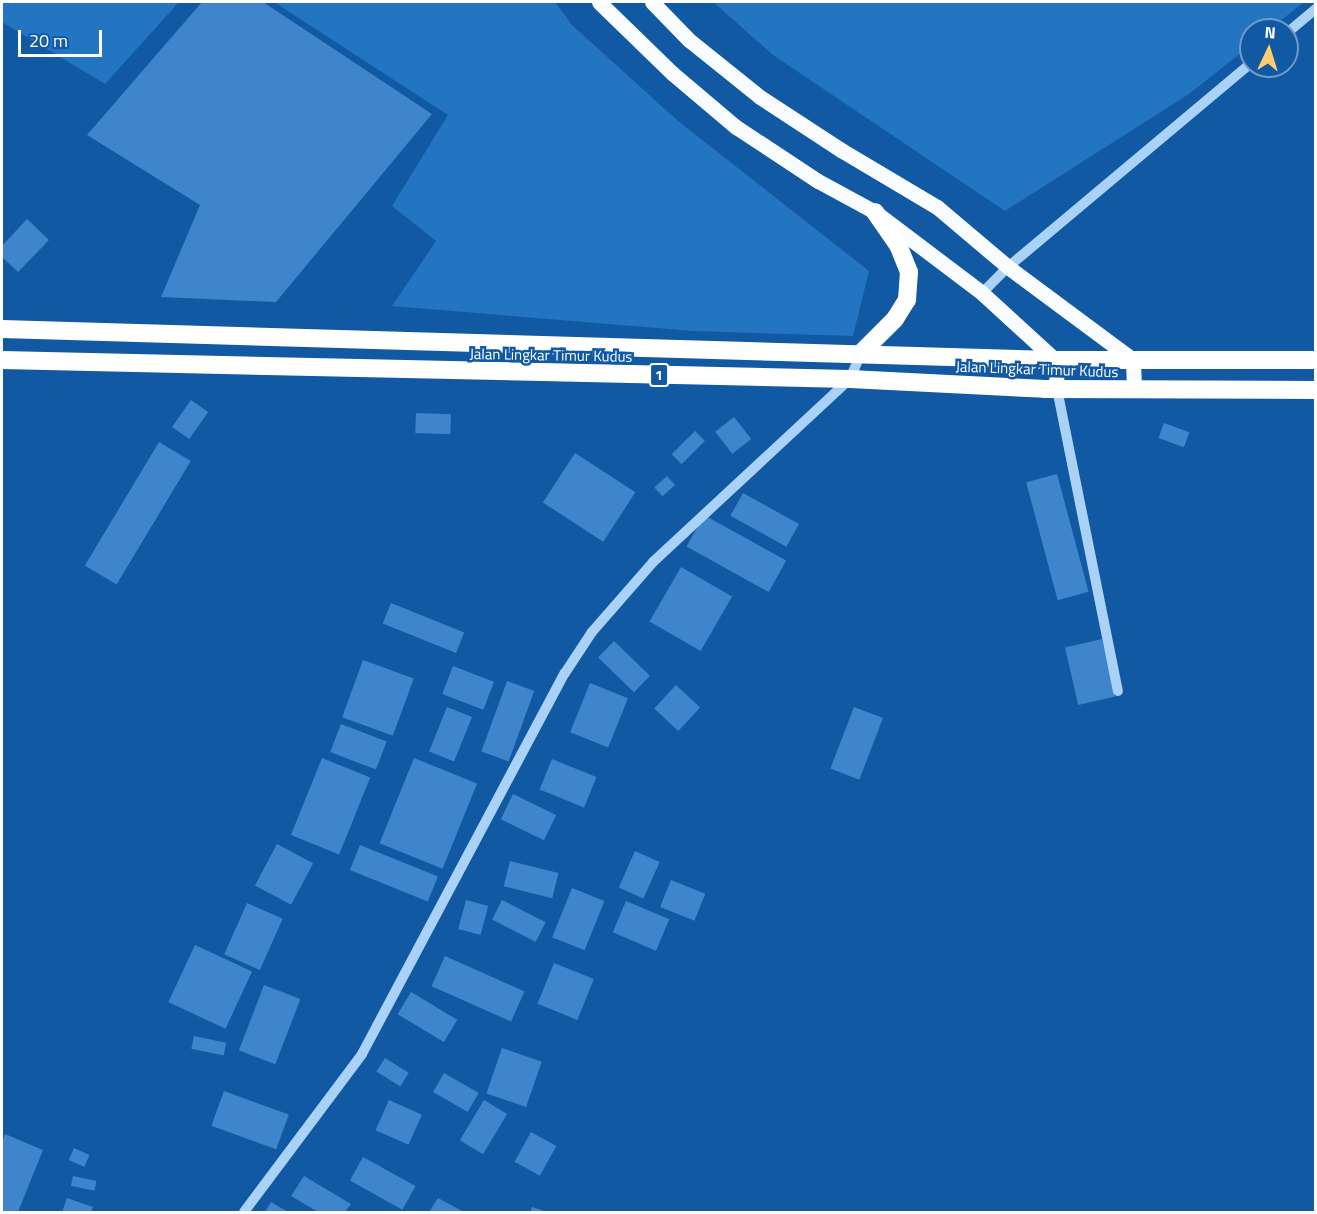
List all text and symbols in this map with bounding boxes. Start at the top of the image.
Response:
scale bar [21,18,105,56]
north arrow [1239,18,1299,78]
text: N [1264,20,1276,44]
text: 20 m [29,27,68,54]
street label: Jalan Lingkar Timur Kudus [469,345,633,365]
street label: Jalan Lingkar Timur Kudus [955,357,1119,381]
road number: 1 [648,364,670,386]

